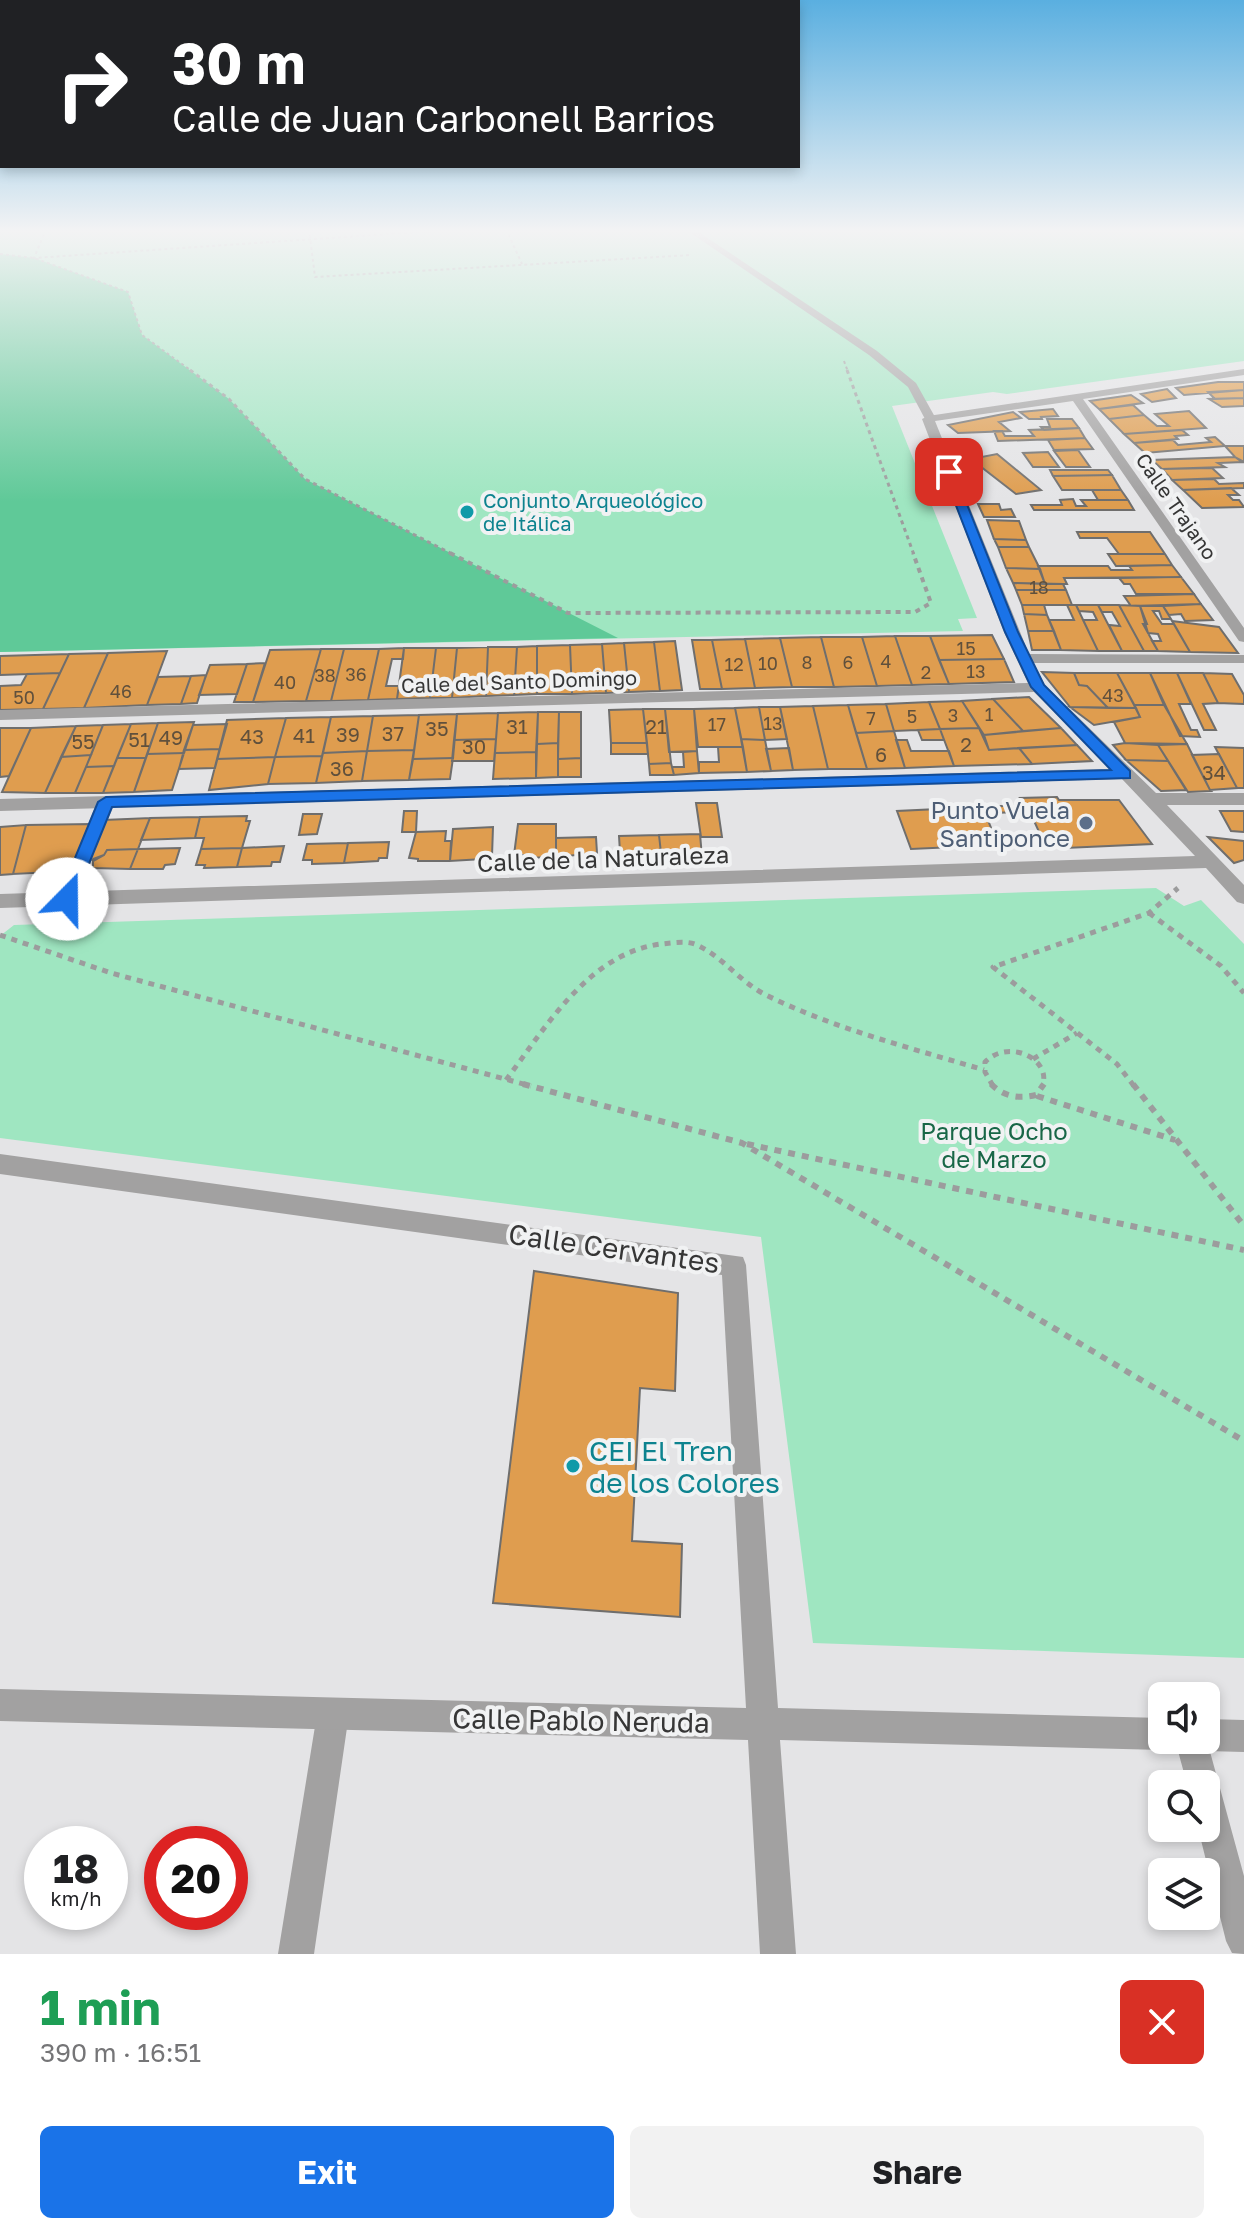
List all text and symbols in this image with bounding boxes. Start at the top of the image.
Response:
text: 30 m [172,29,306,96]
icon: right [40,32,144,136]
text: Calle de Juan Carbonell Barrios [172,97,715,140]
pin [915,438,983,506]
street label: Calle Trajano [1131,448,1223,564]
icon: arrive [927,450,971,494]
place label: Conjunto Arqueológico de Itálica [483,488,703,535]
marker: Conjunto Arqueológico de Itálica [458,503,476,521]
house number: 18 [1029,576,1049,598]
house number: 15 [956,637,976,659]
house number: 4 [881,650,892,672]
house number: 8 [802,651,812,673]
house number: 6 [843,651,853,673]
house number: 10 [758,652,778,674]
house number: 12 [724,653,744,675]
house number: 13 [966,660,986,682]
house number: 2 [921,661,931,683]
house number: 36 [345,663,367,685]
house number: 38 [314,664,336,686]
street label: Calle del Santo Domingo [401,665,637,697]
house number: 40 [274,671,296,693]
house number: 46 [110,680,132,702]
house number: 43 [1102,684,1124,706]
house number: 50 [13,686,35,708]
house number: 1 [985,703,994,725]
house number: 3 [948,704,958,726]
house number: 5 [907,705,917,727]
house number: 7 [866,707,876,729]
house number: 13 [763,712,783,734]
house number: 17 [708,713,726,735]
house number: 31 [506,714,528,738]
house number: 21 [645,714,667,738]
house number: 35 [425,716,449,740]
house number: 37 [382,721,404,745]
house number: 39 [336,722,360,746]
house number: 41 [293,723,315,747]
house number: 43 [240,724,264,748]
house number: 49 [159,725,183,749]
house number: 51 [128,727,150,751]
house number: 55 [71,729,95,753]
house number: 2 [960,732,972,756]
house number: 30 [462,734,486,758]
house number: 6 [875,742,887,766]
house number: 36 [330,756,354,780]
house number: 34 [1202,760,1226,784]
place label: Punto Vuela Santiponce [930,795,1070,852]
marker: Punto Vuela Santiponce [1077,814,1095,832]
street label: Calle de la Naturaleza [476,839,730,877]
position arrow [25,857,109,941]
park label: Parque Ocho de Marzo [920,1116,1068,1173]
street label: Calle Cervantes [506,1217,722,1279]
place label: CEI El Tren de los Colores [589,1434,780,1499]
marker: CEI El Tren de los Colores [564,1457,582,1475]
map controls [1148,1682,1220,1930]
button: sound [1148,1682,1220,1754]
street label: Calle Pablo Neruda [452,1701,710,1739]
button: search [1148,1770,1220,1842]
speed limit sign: 20 [144,1826,248,1930]
text: 18 [53,1844,99,1892]
button: layers [1148,1858,1220,1930]
text: km/h [51,1886,101,1910]
text: 1 min [40,1978,161,2036]
button: close [1120,1980,1204,2064]
text: 390 m · 16:51 [40,2037,201,2068]
button: Exit [40,2126,614,2218]
button: Share [630,2126,1204,2218]

